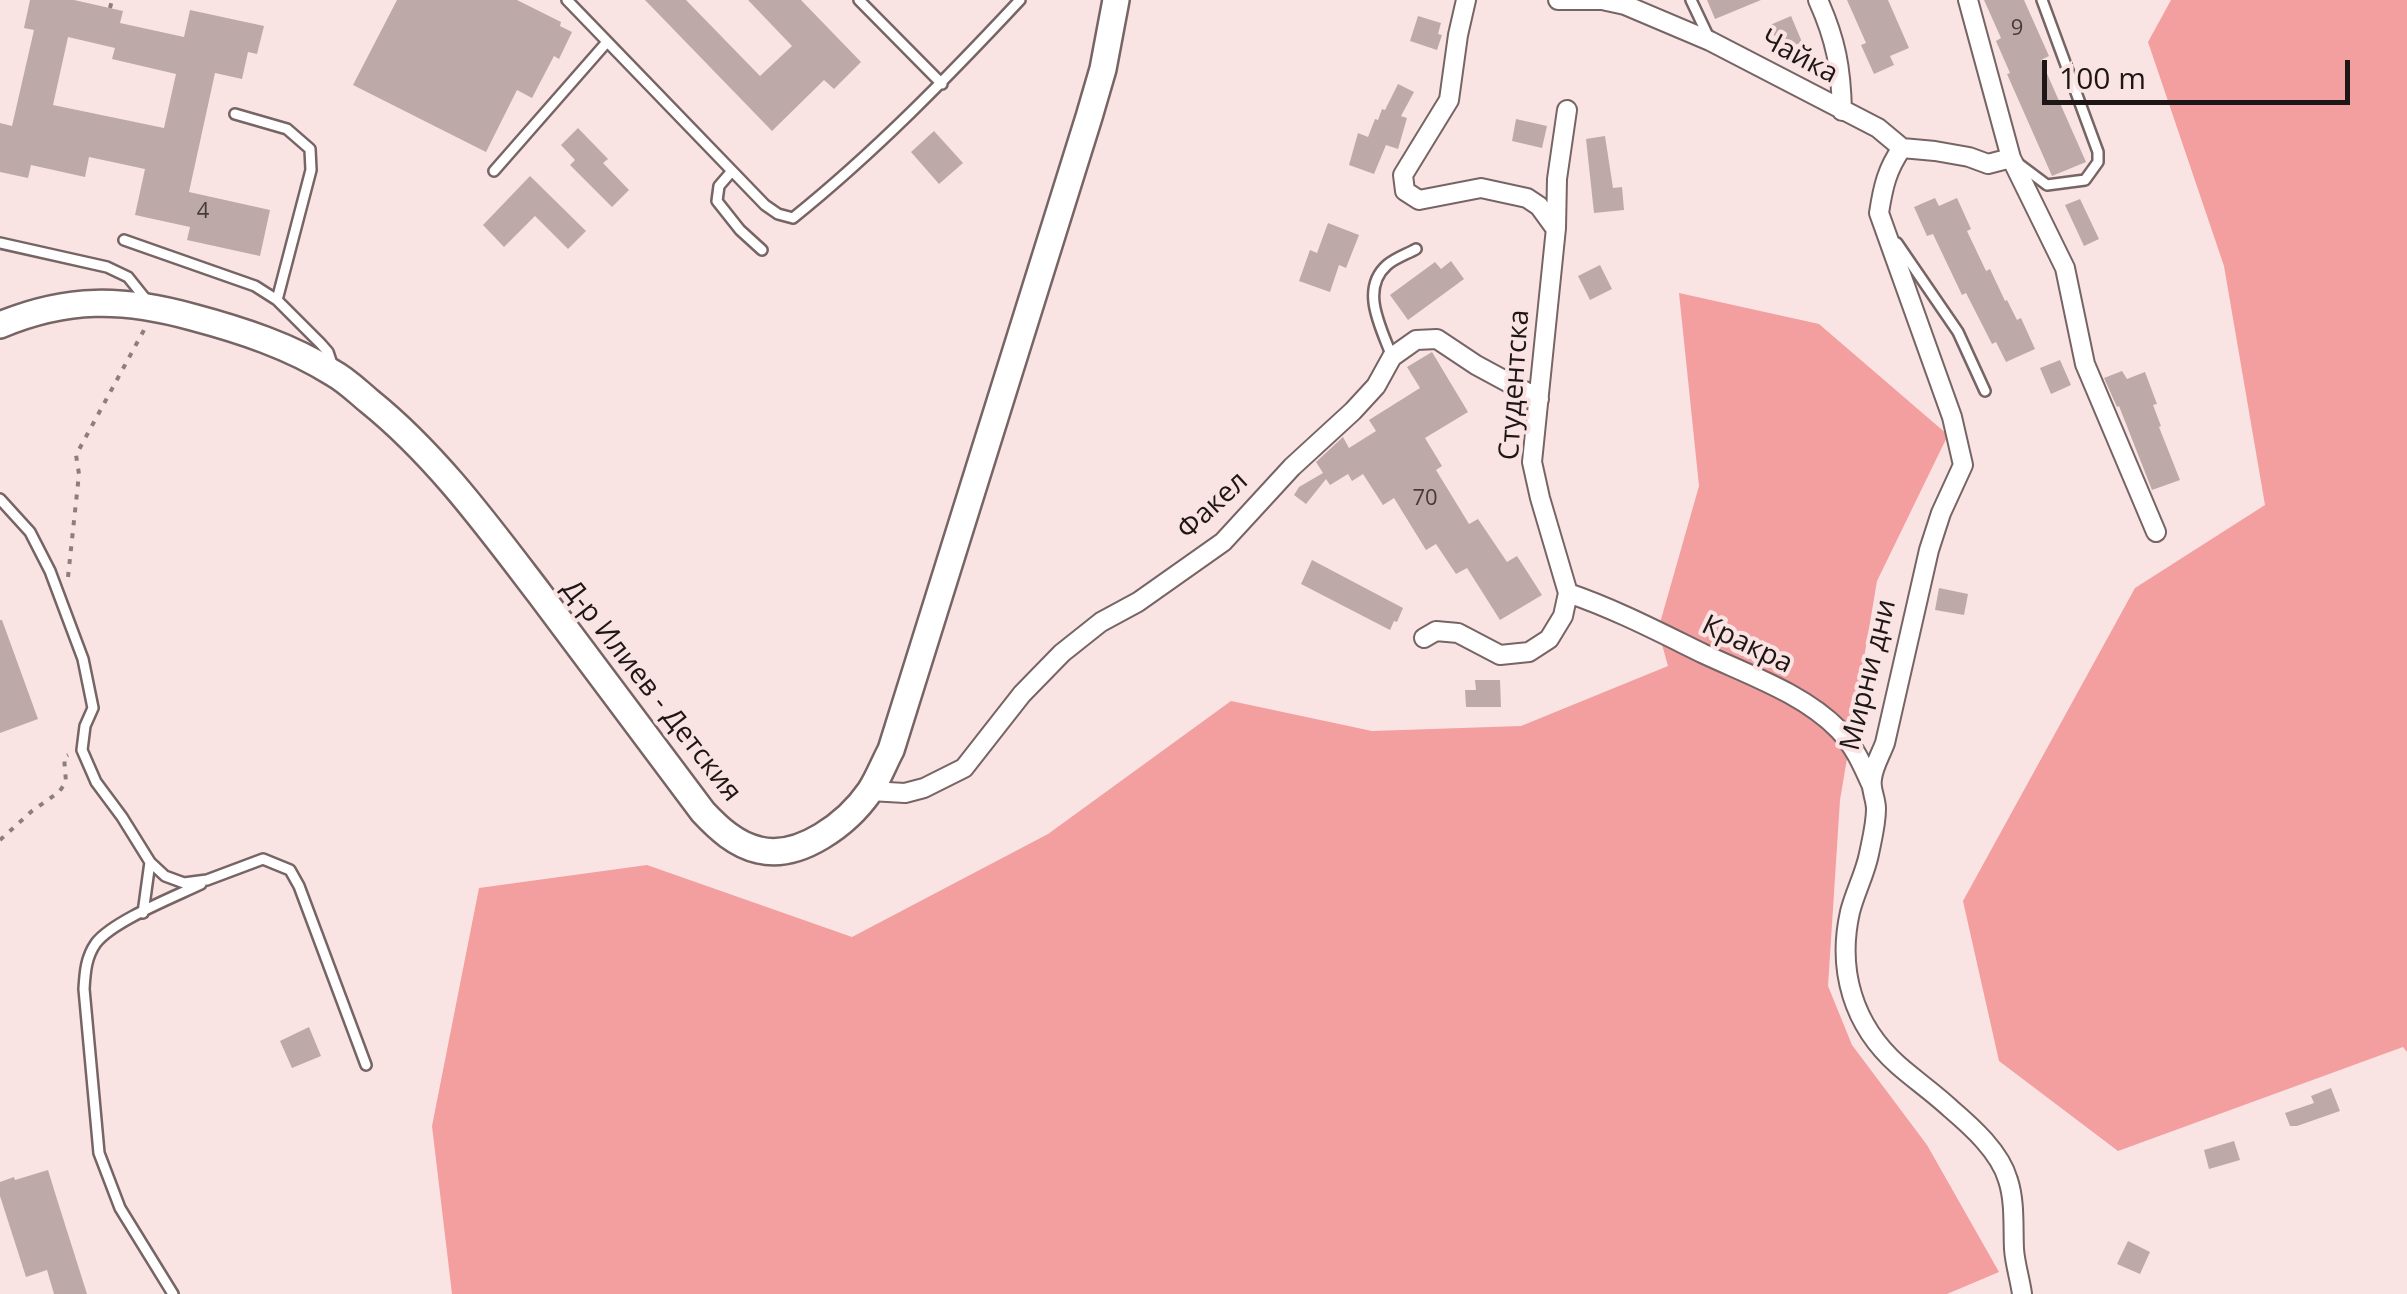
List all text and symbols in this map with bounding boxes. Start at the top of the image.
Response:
house number: 9 [2011,16,2023,42]
street label: Чайка [1755,23,1843,91]
scale bar [2047,40,2354,102]
text: 100 m [2059,57,2146,98]
house number: 4 [197,199,209,225]
street label: Студентска [1493,309,1537,461]
street label: Факел [1171,465,1255,547]
house number: 70 [1412,486,1438,512]
street label: Д-р Илиев - Детския [554,573,748,809]
street label: Мирни дни [1834,596,1904,754]
street label: Кракра [1696,609,1798,681]

